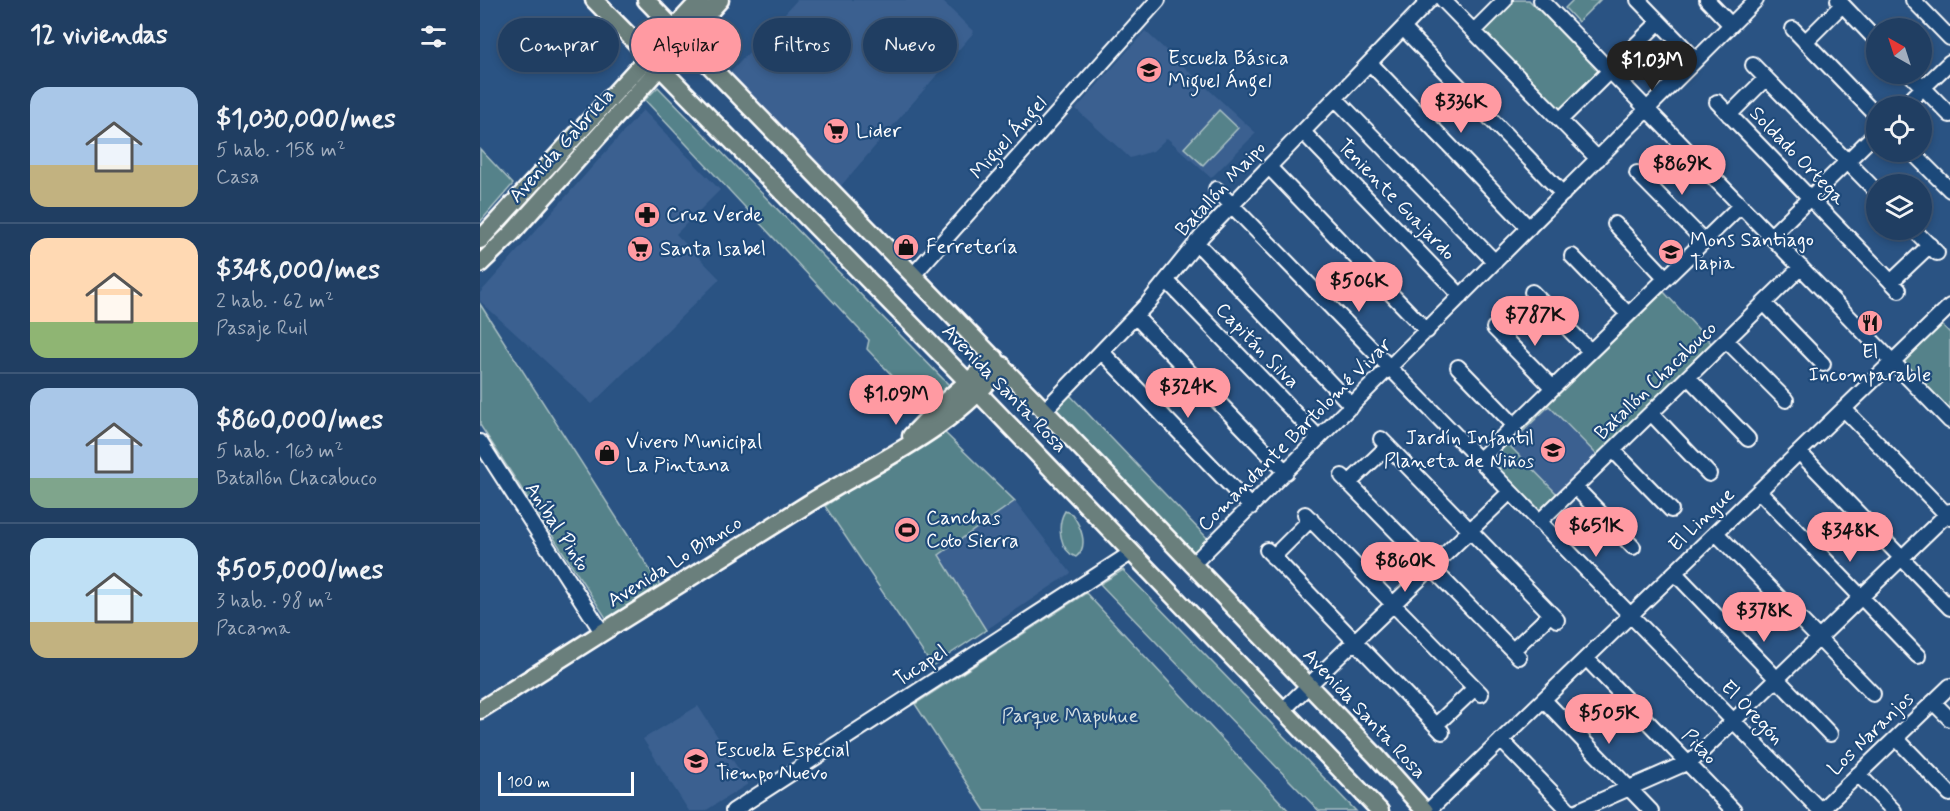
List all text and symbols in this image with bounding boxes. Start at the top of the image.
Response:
chip: Comprar [498,18,619,72]
chip: Alquilar [631,18,741,72]
chip: Filtros [753,18,851,72]
chip: Nuevo [863,18,957,72]
north arrow [1866,18,1932,84]
map controls [1866,18,1932,240]
text: 12 viviendas [30,19,168,53]
icon: filters [417,20,450,53]
pin: $1.03M [1603,41,1701,92]
place label: Escuela Básica Miguel Ángel [1168,45,1289,97]
text: $1.03M [1621,47,1683,74]
school or university icon: Escuela Básica Miguel Ángel [1134,55,1164,85]
street label: Avenida Gabriela [503,83,621,209]
pin: $336K [1419,83,1503,134]
text: $336K [1435,89,1487,116]
street label: Miguel Ángel [964,90,1055,187]
button: locate [1866,96,1932,162]
street label: Soldado Ortega [1742,101,1852,213]
text: $1,030,000/mes [216,103,396,137]
icon: home [78,111,150,183]
supermarket icon: Lider [821,116,851,146]
place label: Lider [856,118,902,145]
street label: Teniente Guajardo [1331,133,1461,267]
street label: Batallón Maipo [1170,135,1272,243]
text: 5 hab. · 158 m² [216,137,346,164]
pin: $869K [1640,145,1724,196]
text: $869K [1653,151,1711,178]
text: Casa [216,164,259,191]
button: layers [1866,174,1932,240]
pharmacy icon: Cruz Verde [632,200,662,230]
place label: Cruz Verde [666,202,763,229]
place label: Mons Santiago Tapia [1690,227,1814,277]
shop icon: Ferretería [891,232,921,262]
supermarket icon: Santa Isabel [625,234,655,264]
place label: Ferretería [926,234,1018,261]
place label: Santa Isabel [660,236,766,263]
school or university icon: Mons Santiago Tapia [1656,237,1686,267]
text: $348,000/mes [216,254,380,288]
icon: home [78,262,150,334]
pin: $506K [1317,262,1401,313]
text: $506K [1330,268,1388,295]
text: 2 hab. · 62 m² [216,288,334,315]
pin: $787K [1493,296,1577,347]
street label: Capitán Silva [1209,297,1305,395]
text: $787K [1505,302,1565,329]
restaurant icon: El Incomparable [1855,308,1885,338]
text: Pasaje Ruil [216,315,308,342]
street label: Batallón Chacabuco [1589,315,1723,447]
street label: Avenida Santa Rosa [935,319,1073,459]
street label: Comandante Bartolomé Vivar [1192,332,1398,538]
place label: El Incomparable [1809,339,1931,389]
pin: $324K [1146,368,1230,419]
text: $324K [1159,374,1217,401]
pin: $1.09M [847,375,945,426]
text: $1.09M [863,381,929,408]
text: $860,000/mes [216,404,383,438]
icon: home [78,412,150,484]
place label: Jardín Infantil Planeta de Niños [1384,425,1534,475]
place label: Vivero Municipal La Pintana [626,429,762,479]
school or university icon: Jardín Infantil Planeta de Niños [1538,435,1568,465]
text: 5 hab. · 163 m² [216,438,343,465]
shop icon: Vivero Municipal La Pintana [592,438,622,468]
text: Batallón Chacabuco [216,465,377,492]
street label: Aníbal Pinto [518,477,596,577]
street label: El Lingue [1663,482,1741,558]
place label: Canchas Coto Sierra [926,505,1019,555]
pin: $651K [1554,507,1638,558]
street label: Avenida Lo Blanco [602,510,748,614]
pin: $348K [1808,512,1892,563]
text: $651K [1569,513,1623,540]
sports icon: Canchas Coto Sierra [892,515,922,545]
text: $348K [1821,518,1879,545]
pin: $860K [1363,542,1447,593]
text: $860K [1375,548,1435,575]
text: $505,000/mes [216,554,383,588]
icon: home [78,562,150,634]
text: 3 hab. · 98 m² [216,588,333,615]
pin: $378K [1722,592,1806,643]
text: $378K [1736,598,1792,625]
text: Pacama [216,615,290,642]
street label: Tucapel [889,639,953,693]
street label: Avenida Santa Rosa [1296,643,1432,785]
street label: El Oregón [1714,675,1790,752]
street label: Los Naranjos [1822,686,1920,782]
pin: $505K [1567,694,1651,745]
text: $505K [1579,700,1639,727]
park label: Parque Mapuhue [1002,703,1139,730]
street label: Pitao [1675,723,1723,771]
place label: Escuela Especial Tiempo Nuevo [716,737,850,787]
school or university icon: Escuela Especial Tiempo Nuevo [681,746,711,776]
scale bar [498,769,634,796]
text: 100 m [507,772,550,793]

